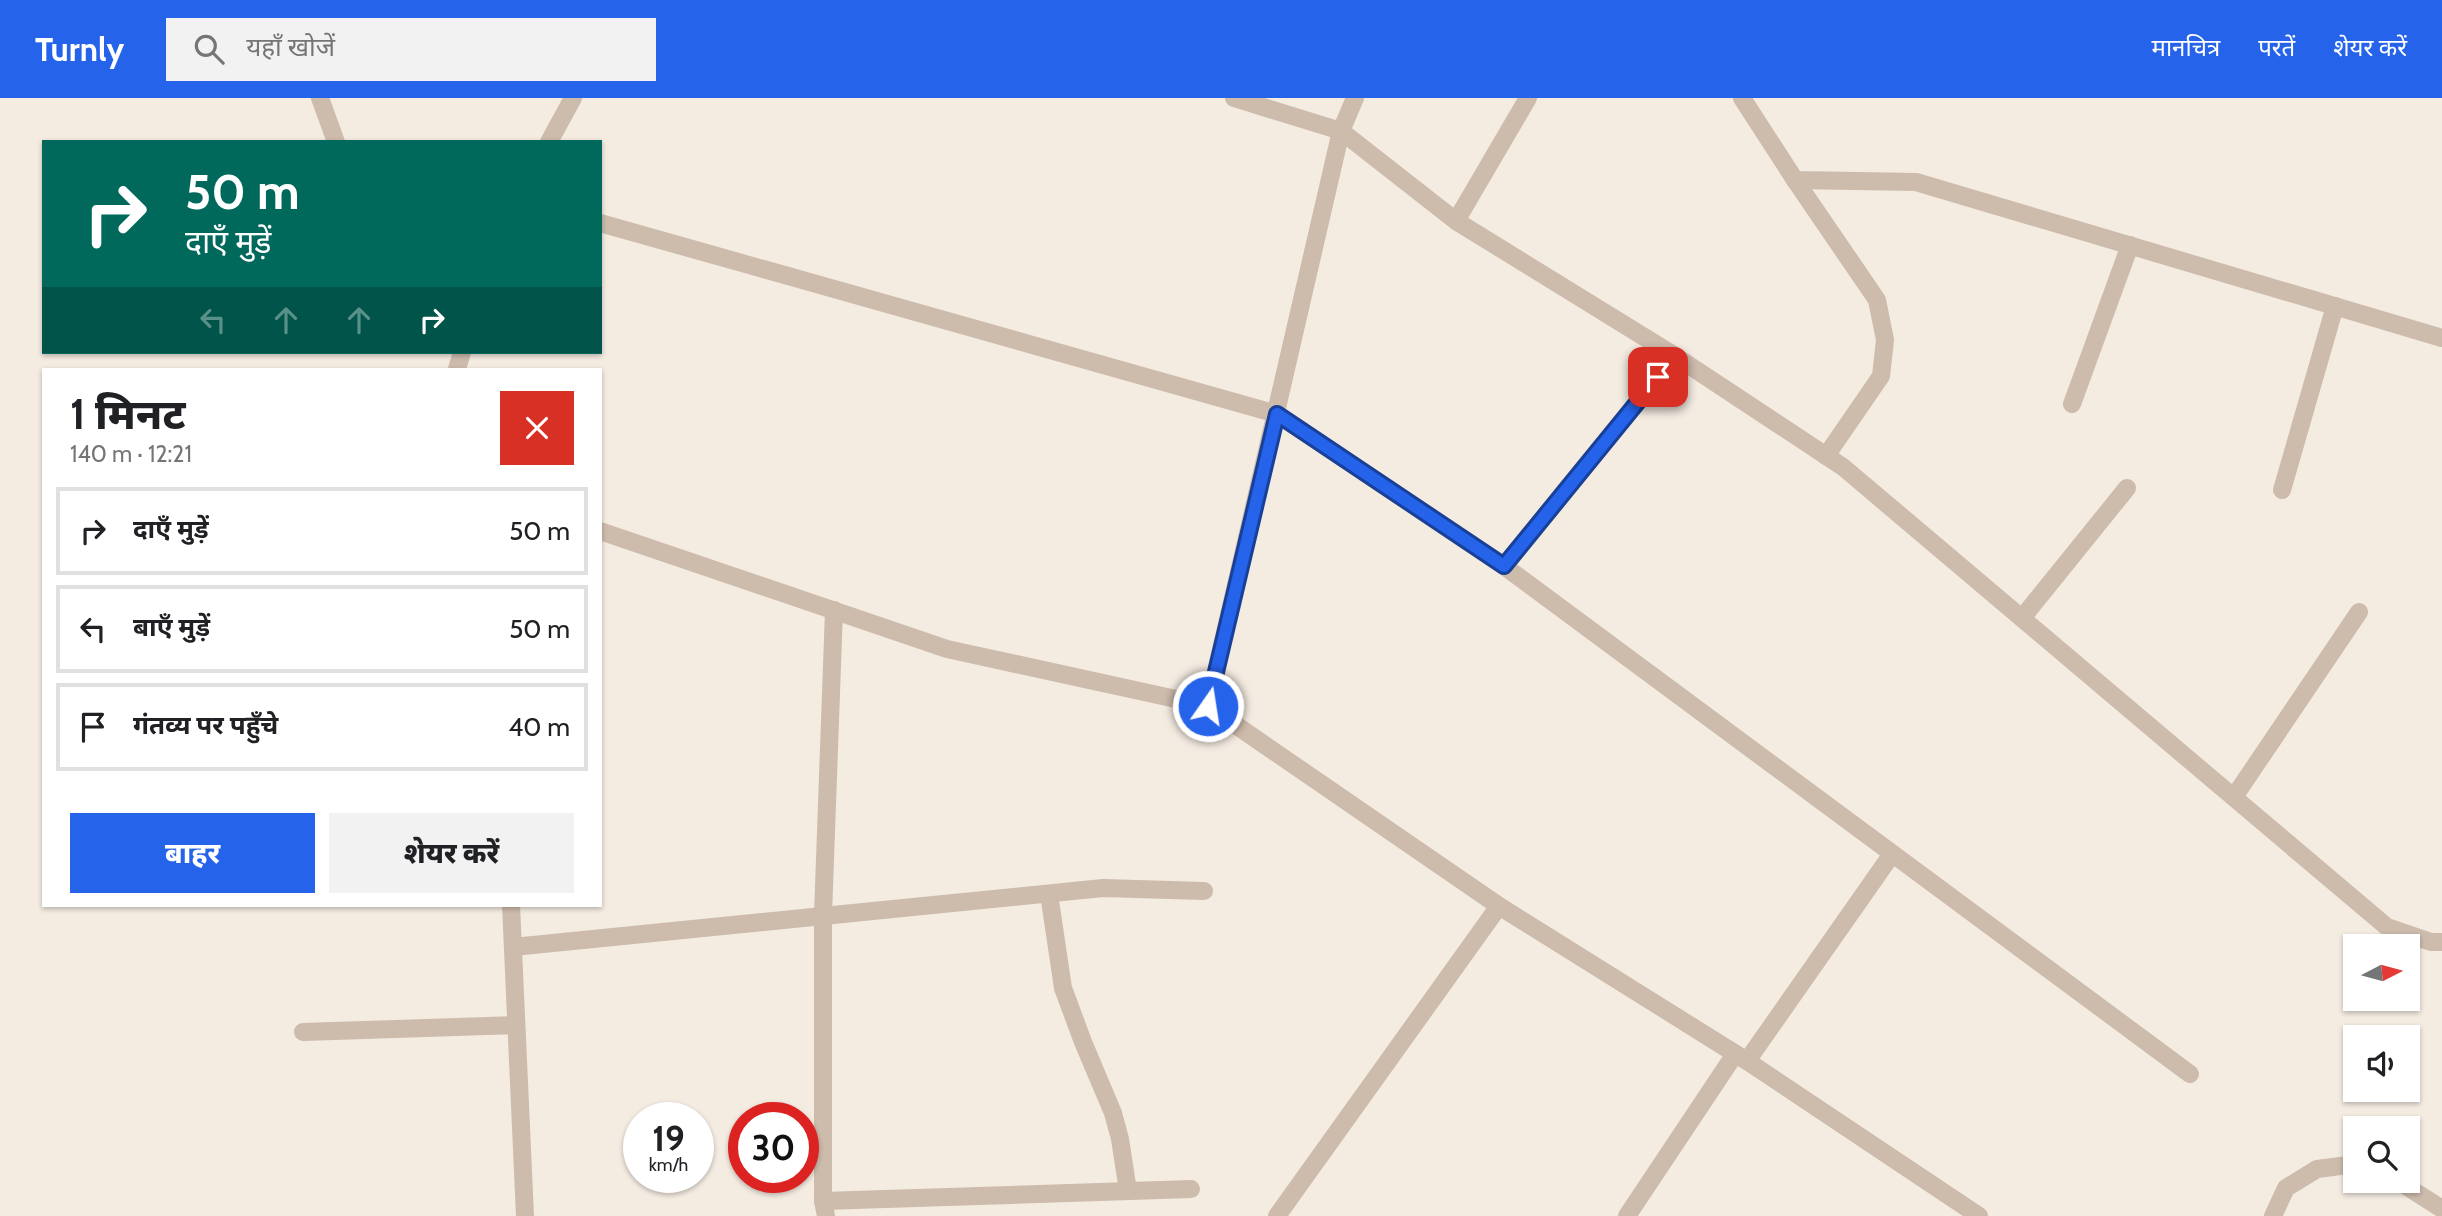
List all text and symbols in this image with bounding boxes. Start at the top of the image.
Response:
search box [166,18,656,81]
text: Turnly [35,29,124,69]
icon: search [190,30,228,68]
text: यहाँ खोजें [246,31,335,63]
text: मानचित्र [2152,33,2220,62]
text: परतें [2258,33,2295,62]
text: शेयर करें [2333,33,2407,62]
text: 50 m [185,162,300,221]
icon: right [70,168,161,259]
text: दाएँ मुड़ें [185,222,271,261]
icon: left [194,301,232,339]
icon: ahead [267,301,305,339]
icon: ahead [340,301,378,339]
icon: right [413,301,451,339]
pin [1628,347,1688,407]
icon: arrive [1639,358,1677,396]
text: 1 मिनट [70,388,185,440]
button: close [500,391,574,465]
text: 140 m · 12:21 [70,440,192,468]
icon: right [74,512,112,550]
text: दाएँ मुड़ें [133,513,209,545]
text: 50 m [509,515,570,547]
icon: left [74,610,112,648]
text: बाएँ मुड़ें [133,611,210,643]
text: 50 m [509,613,570,645]
position arrow [1171,669,1245,743]
icon: arrive [74,708,112,746]
text: गंतव्य पर पहुँचे [133,709,278,741]
text: 40 m [508,711,570,743]
button: बाहर [70,813,315,893]
button: शेयर करें [329,813,574,893]
north arrow [2343,934,2420,1012]
map controls [2343,934,2420,1193]
button: sound [2343,1025,2420,1102]
speed limit sign: 30 [728,1102,819,1193]
button: search [2343,1116,2420,1193]
text: 19 [652,1117,685,1160]
text: km/h [649,1154,688,1176]

